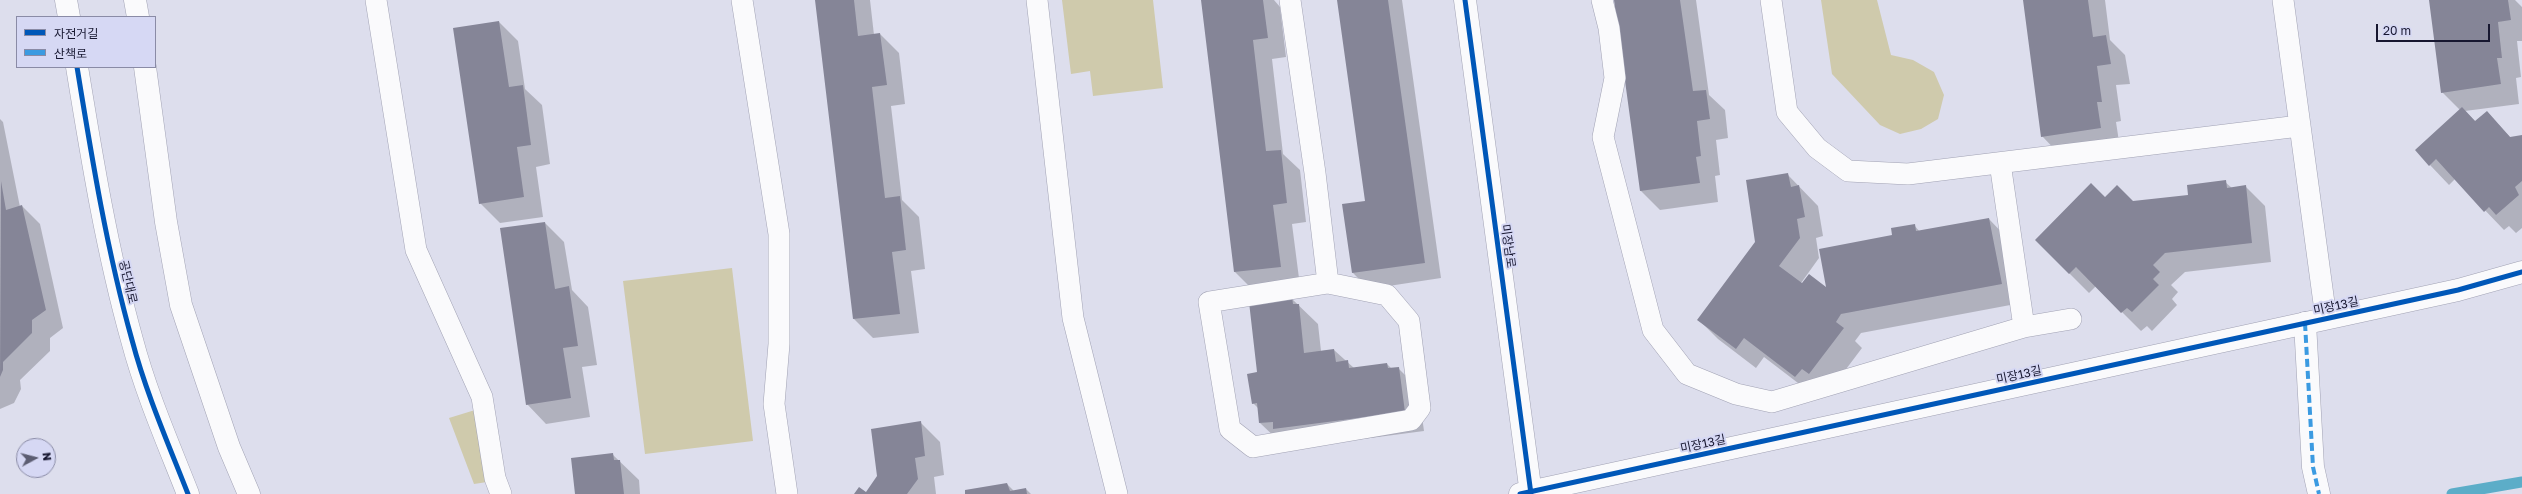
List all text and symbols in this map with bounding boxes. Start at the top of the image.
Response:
legend [16,16,156,68]
scale bar [2378,16,2492,42]
text: 20 m [2383,23,2411,38]
text: 자전거길 [54,26,98,41]
text: 산책로 [54,46,87,61]
street label: 미장남로 [1498,223,1518,269]
street label: 공단대로 [116,259,140,305]
street label: 미장13길 [2312,294,2360,318]
street label: 미장13길 [1995,363,2043,387]
street label: 미장13길 [1679,432,1727,456]
north arrow [16,438,56,478]
text: N [40,452,54,462]

